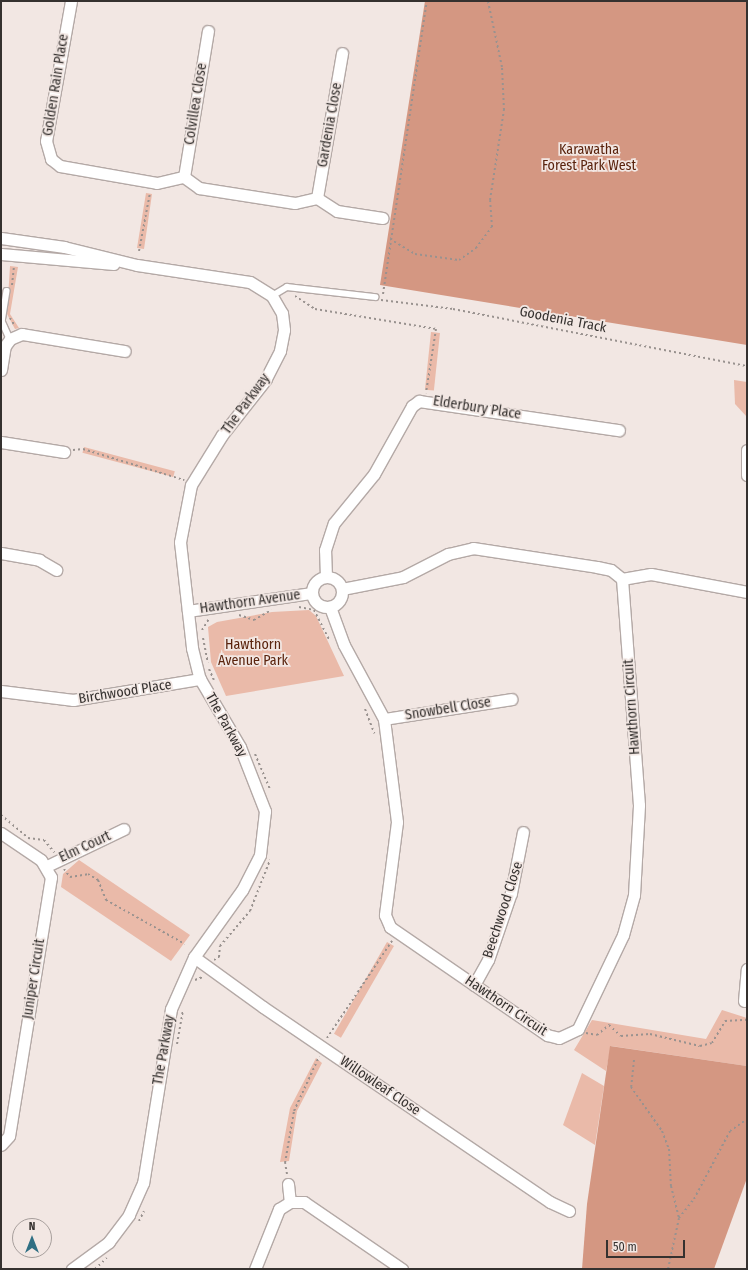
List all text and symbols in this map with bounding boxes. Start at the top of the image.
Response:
street label: Golden Rain Place [40,33,72,137]
street label: Colvillea Close [181,62,211,146]
street label: Gardenia Close [314,81,346,169]
park label: Karawatha Forest Park West [542,142,636,174]
street label: Goodenia Track [518,303,608,337]
street label: The Parkway [218,370,274,438]
street label: Elderbury Place [432,393,522,423]
street label: Hawthorn Avenue [199,587,301,617]
park label: Hawthorn Avenue Park [218,637,288,670]
street label: Hawthorn Circuit [620,659,644,755]
street label: Birchwood Place [77,676,173,708]
street label: The Parkway [201,690,251,760]
street label: Snowbell Close [404,694,492,724]
street label: Elm Court [56,828,114,866]
street label: Beechwood Close [479,860,527,960]
street label: Juniper Circuit [19,938,49,1020]
street label: Hawthorn Circuit [462,972,550,1040]
street label: The Parkway [150,1014,178,1086]
street label: Willowleaf Close [337,1053,423,1119]
north arrow [12,1218,52,1258]
text: N [29,1220,35,1233]
scale bar [608,1232,687,1258]
text: 50 m [613,1240,637,1254]

